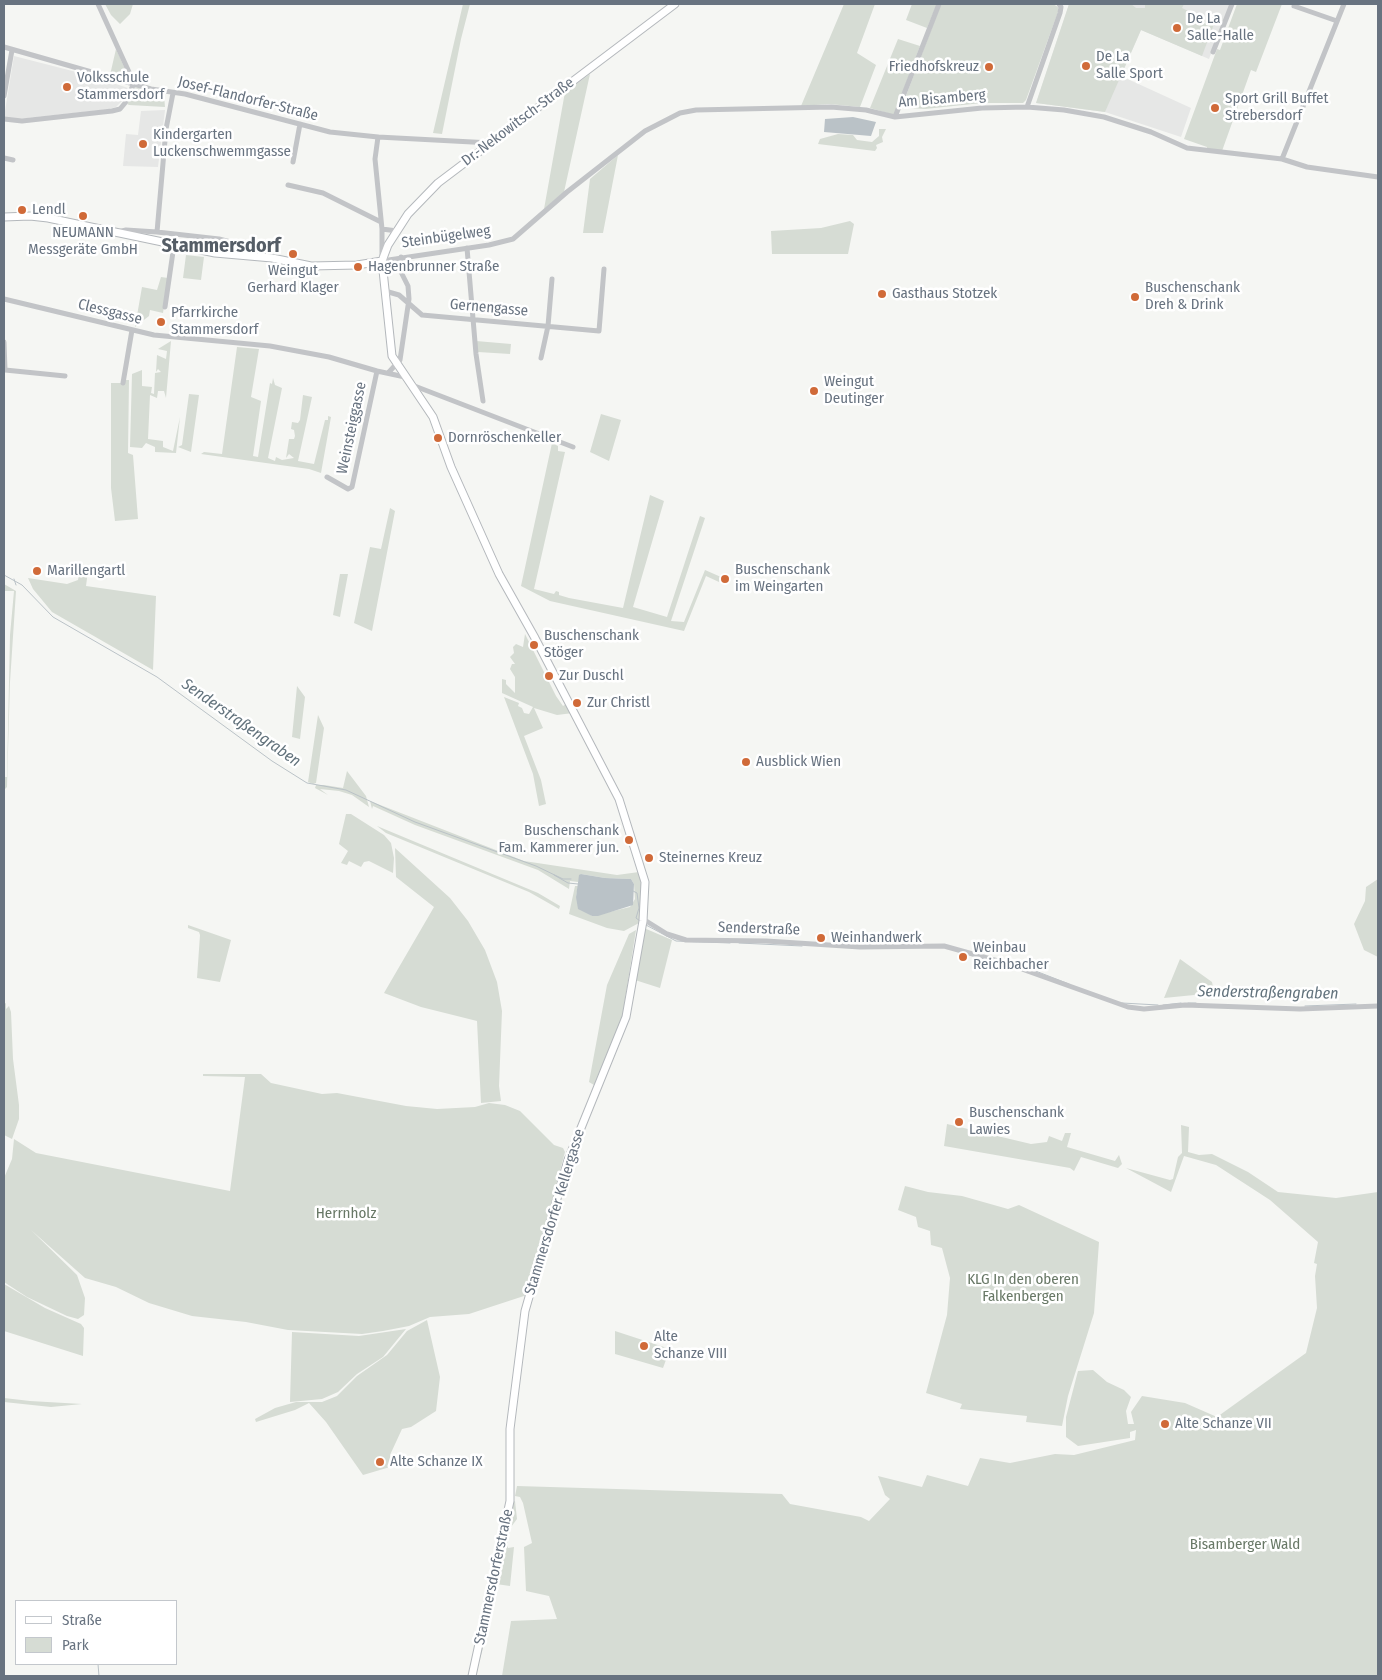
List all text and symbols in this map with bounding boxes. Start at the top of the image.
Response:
place label: De La Salle-Halle [1187,10,1254,45]
marker: De La Salle-Halle [1171,22,1183,34]
place label: De La Salle Sport [1096,48,1163,83]
place label: Friedhofskreuz [889,58,979,76]
marker: De La Salle Sport [1080,60,1092,72]
marker: Friedhofskreuz [983,61,995,73]
place label: Volksschule Stammersdorf [77,69,164,104]
street label: Josef-Flandorfer-Straße [176,73,320,125]
street label: Dr.-Nekowitsch-Straße [458,74,578,170]
marker: Volksschule Stammersdorf [61,81,73,93]
street label: Am Bisamberg [898,86,986,112]
place label: Sport Grill Buffet Strebersdorf [1225,90,1328,125]
marker: Sport Grill Buffet Strebersdorf [1209,102,1221,114]
place label: Kindergarten Luckenschwemmgasse [153,126,291,161]
marker: Kindergarten Luckenschwemmgasse [137,138,149,150]
place label: Lendl [32,201,66,219]
marker: Lendl [16,204,28,216]
marker: NEUMANN Messgeräte GmbH [77,210,89,222]
street label: Steinbügelweg [400,222,492,252]
place label: NEUMANN Messgeräte GmbH [28,224,138,259]
district label: Stammersdorf [161,234,281,258]
marker: Weingut Gerhard Klager [287,248,299,260]
place label: Hagenbrunner Straße [368,258,499,276]
marker: Hagenbrunner Straße [352,261,364,273]
place label: Weingut Gerhard Klager [247,262,339,297]
place label: Buschenschank Dreh & Drink [1145,279,1240,314]
place label: Gasthaus Stotzek [892,285,997,303]
marker: Gasthaus Stotzek [876,288,888,300]
marker: Buschenschank Dreh & Drink [1129,291,1141,303]
street label: Clessgasse [76,295,144,329]
street label: Gernengasse [449,296,529,320]
place label: Pfarrkirche Stammersdorf [171,304,258,339]
marker: Pfarrkirche Stammersdorf [155,316,167,328]
place label: Weingut Deutinger [824,373,884,408]
street label: Weinsteiggasse [333,380,371,476]
marker: Weingut Deutinger [808,385,820,397]
place label: Dornröschenkeller [448,429,561,447]
marker: Dornröschenkeller [432,432,444,444]
place label: Buschenschank im Weingarten [735,561,830,596]
place label: Marillengartl [47,562,125,580]
marker: Marillengartl [31,565,43,577]
marker: Buschenschank im Weingarten [719,573,731,585]
place label: Buschenschank Stöger [544,627,639,662]
marker: Buschenschank Stöger [528,639,540,651]
place label: Zur Duschl [559,667,624,685]
marker: Zur Duschl [543,670,555,682]
water label: Senderstraßengraben [178,675,304,771]
place label: Zur Christl [587,694,650,712]
marker: Zur Christl [571,697,583,709]
place label: Ausblick Wien [756,753,841,771]
marker: Ausblick Wien [740,756,752,768]
place label: Buschenschank Fam. Kammerer jun. [498,822,619,857]
marker: Buschenschank Fam. Kammerer jun. [623,834,635,846]
place label: Steinernes Kreuz [659,849,762,867]
marker: Steinernes Kreuz [643,852,655,864]
street label: Senderstraße [718,919,800,939]
place label: Weinhandwerk [831,929,922,947]
marker: Weinhandwerk [815,932,827,944]
place label: Weinbau Reichbacher [973,939,1049,974]
marker: Weinbau Reichbacher [957,951,969,963]
water label: Senderstraßengraben [1197,982,1339,1004]
place label: Buschenschank Lawies [969,1104,1064,1139]
marker: Buschenschank Lawies [953,1116,965,1128]
street label: Stammersdorfer Kellergasse [521,1127,589,1297]
park label: Herrnholz [316,1205,376,1223]
park label: KLG In den oberen Falkenbergen [967,1271,1079,1306]
place label: Alte Schanze VIII [654,1328,727,1363]
marker: Alte Schanze VIII [638,1340,650,1352]
place label: Alte Schanze VII [1175,1415,1272,1433]
marker: Alte Schanze VII [1159,1418,1171,1430]
place label: Alte Schanze IX [390,1453,482,1471]
marker: Alte Schanze IX [374,1456,386,1468]
street label: Stammersdorferstraße [471,1507,517,1647]
park label: Bisamberger Wald [1190,1536,1300,1554]
legend [15,1600,178,1665]
text: Straße [62,1611,102,1629]
text: Park [62,1636,89,1654]

